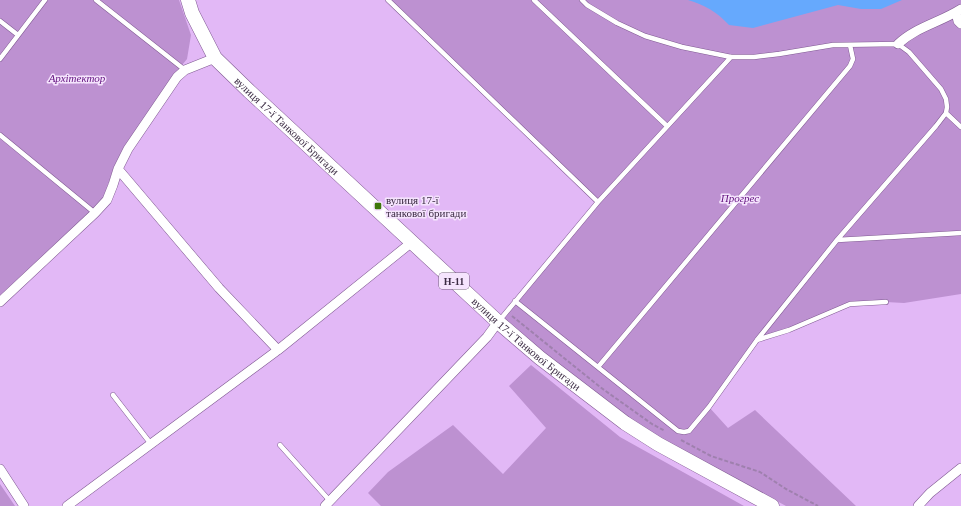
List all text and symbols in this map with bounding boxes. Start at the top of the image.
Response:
park label: Архітектор [48,72,106,84]
street label: вулиця 17-ї Танкової Бригади [232,74,341,177]
park label: Прогрес [720,192,759,204]
place label: вулиця 17-ї танкової бригади [386,194,466,219]
marker: вулиця 17-ї танкової бригади [373,201,383,211]
road number: Н-11 [439,273,469,289]
street label: вулиця 17-ї Танкової Бригади [470,295,583,393]

